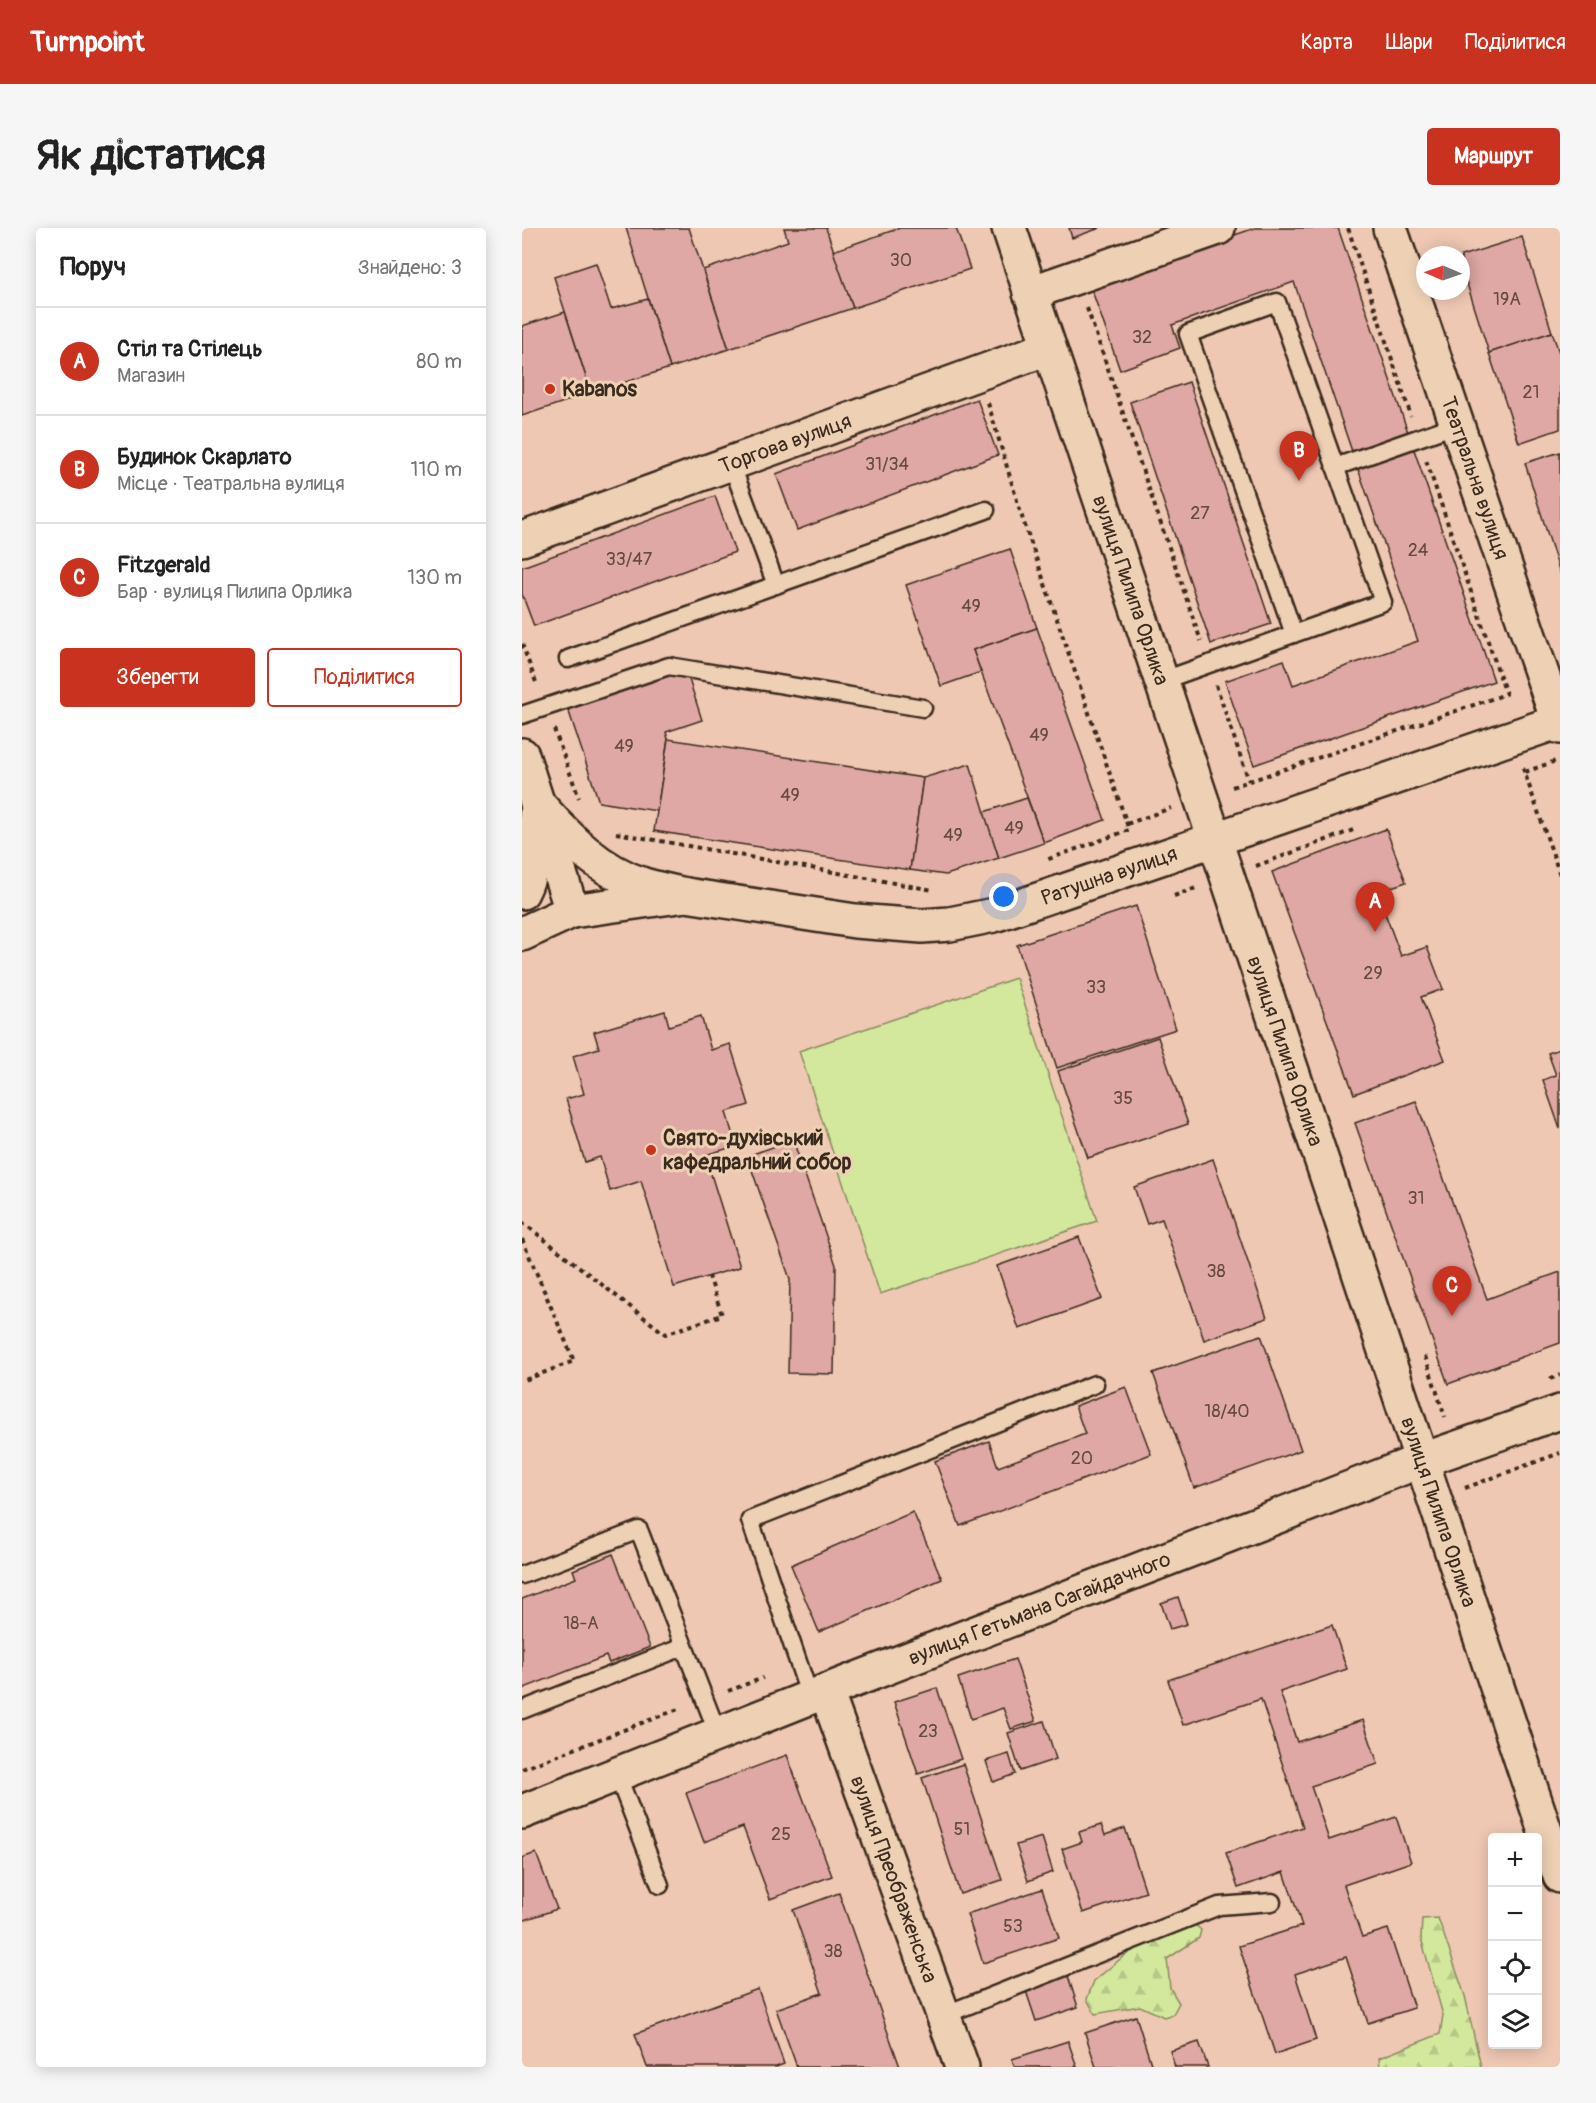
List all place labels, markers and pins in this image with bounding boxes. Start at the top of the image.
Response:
place label: Kabanos [562,376,637,403]
marker: Kabanos [543,382,557,396]
pin: B [1280,432,1318,481]
pin: A [1356,882,1394,932]
place label: Свято-духівський кафедральний собор [663,1125,851,1176]
marker: Свято-духівський кафедральний собор [644,1143,658,1157]
pin: C [1432,1266,1472,1316]

